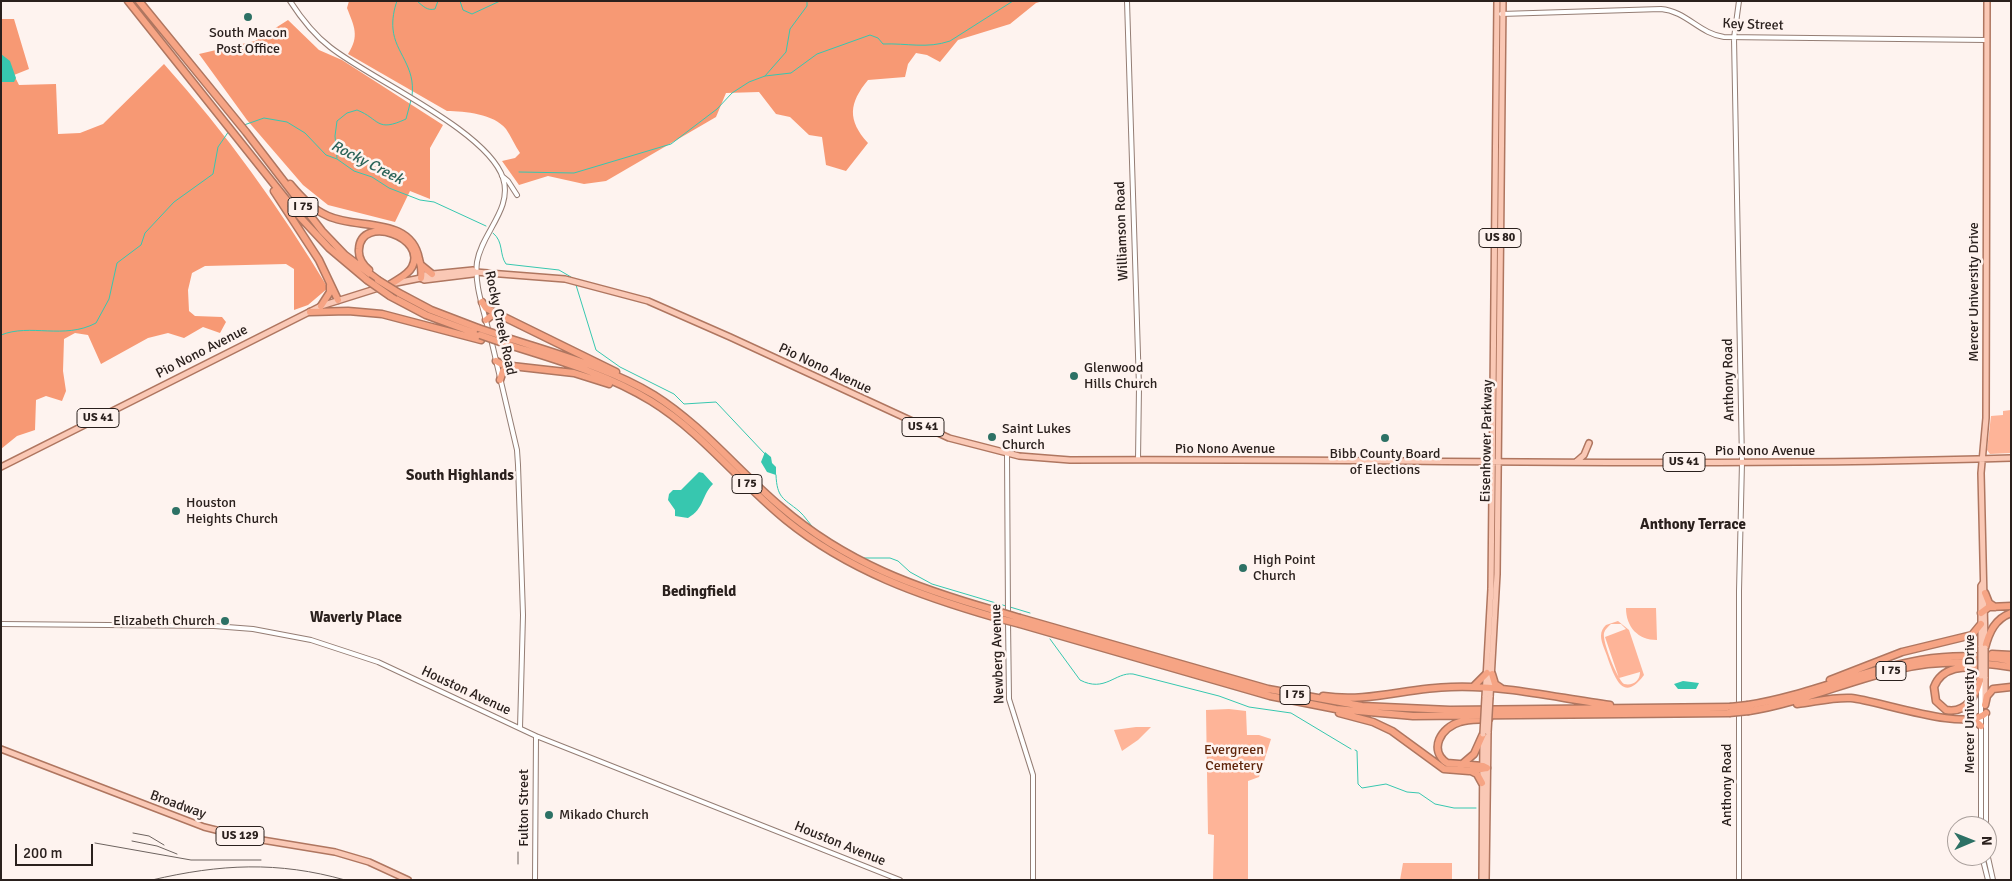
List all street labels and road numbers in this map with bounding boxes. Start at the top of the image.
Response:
street label: Key Street [1722,16,1784,34]
street label: Williamson Road [1112,181,1132,281]
road number: I 75 [288,198,318,216]
street label: Mercer University Drive [1966,222,1982,362]
road number: US 80 [1479,228,1521,248]
street label: Rocky Creek Road [481,269,519,377]
street label: Pio Nono Avenue [153,322,251,382]
street label: Anthony Road [1720,338,1738,422]
street label: Pio Nono Avenue [776,340,874,398]
street label: Eisenhower Parkway [1478,379,1496,503]
road number: US 41 [77,408,119,428]
road number: US 41 [902,418,944,437]
street label: Pio Nono Avenue [1175,441,1275,457]
street label: Pio Nono Avenue [1715,443,1815,459]
road number: US 41 [1663,452,1705,472]
road number: I 75 [732,474,762,494]
street label: Newberg Avenue [988,604,1008,704]
street label: Mercer University Drive [1962,634,1978,774]
road number: I 75 [1876,661,1906,680]
street label: Houston Avenue [418,663,514,719]
road number: I 75 [1280,686,1310,704]
street label: Anthony Road [1719,744,1735,826]
street label: Fulton Street [516,769,532,847]
street label: Broadway [148,787,208,823]
street label: Houston Avenue [792,818,888,870]
road number: US 129 [216,826,264,846]

